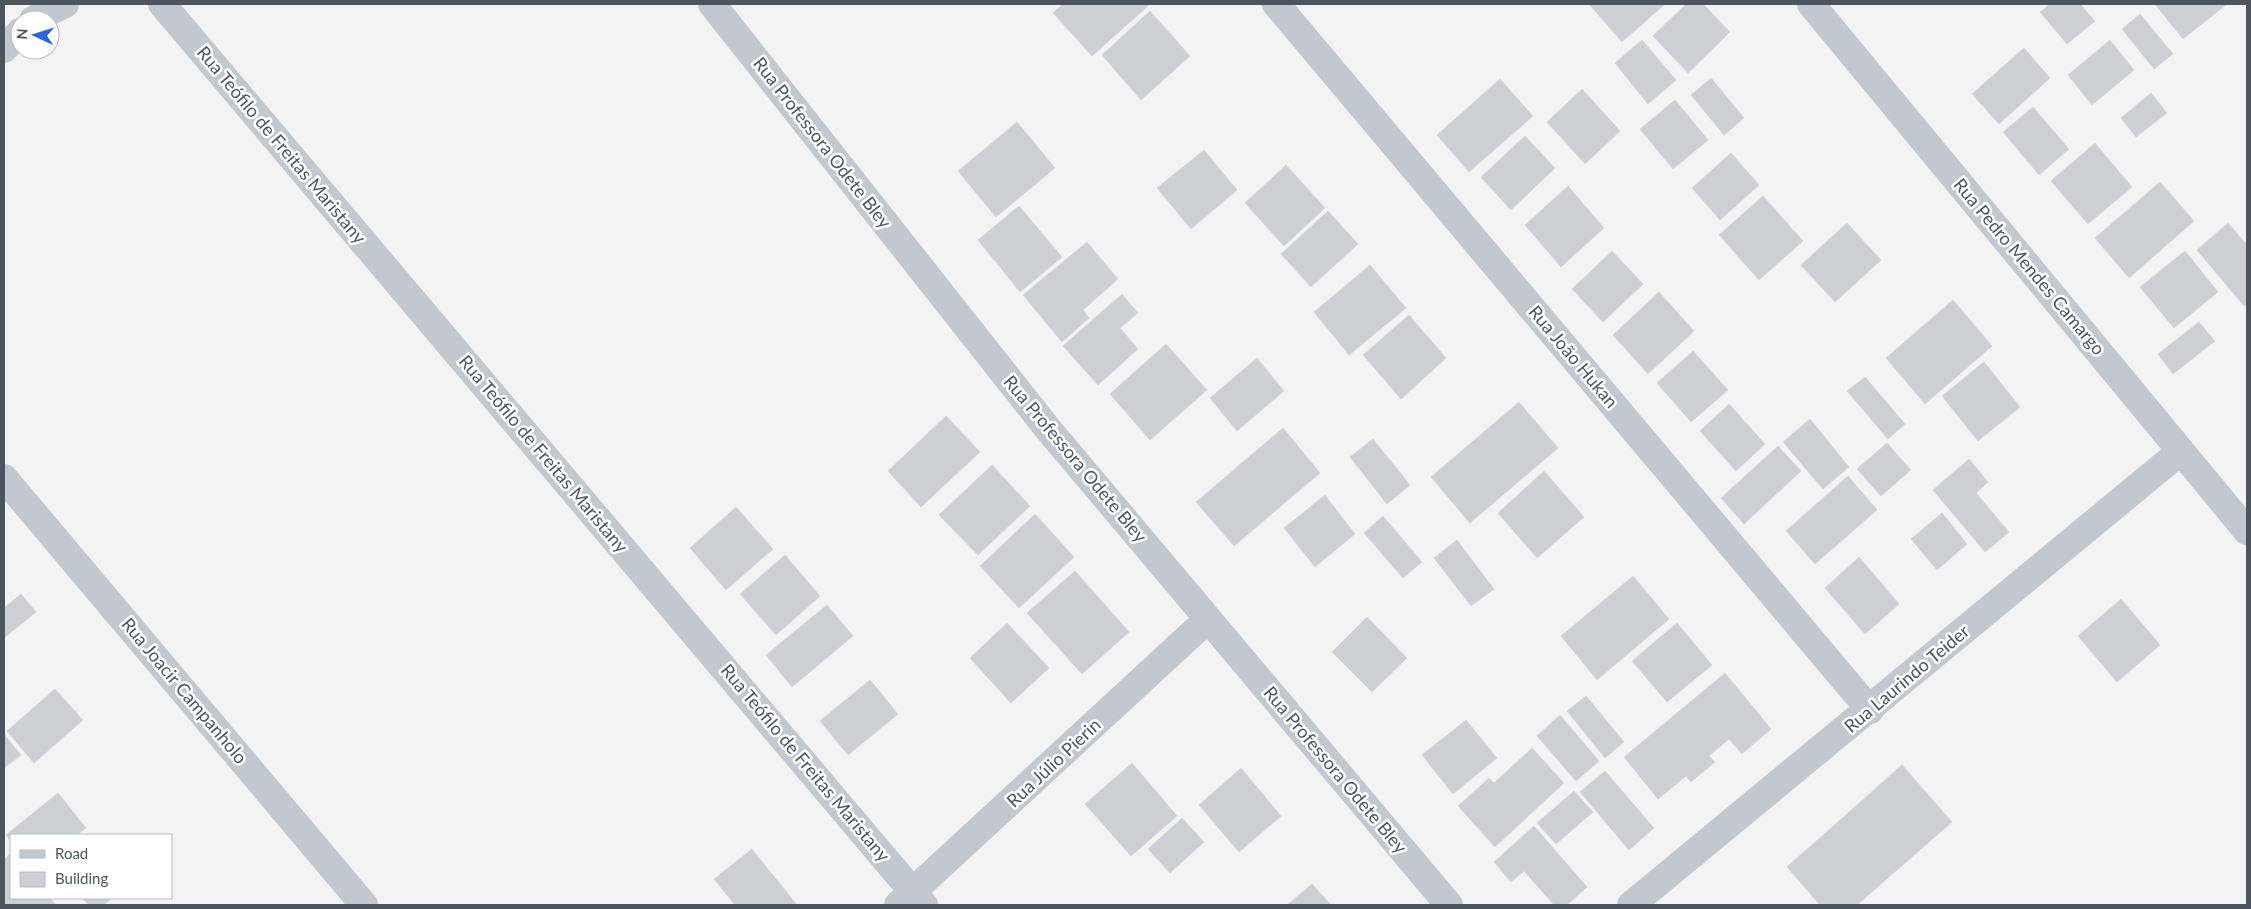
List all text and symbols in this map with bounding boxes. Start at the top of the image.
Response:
north arrow [10,10,60,60]
text: N [13,28,30,40]
street label: Rua Teófilo de Freitas Maristany [193,41,371,248]
street label: Rua Professora Odete Bley [749,52,897,233]
street label: Rua Pedro Mendes Camargo [1949,174,2110,359]
street label: Rua João Hukan [1525,301,1623,412]
street label: Rua Teófilo de Freitas Maristany [455,350,633,557]
street label: Rua Professora Odete Bley [999,370,1153,547]
street label: Rua Joacir Campanholo [117,613,252,768]
street label: Rua Laurindo Teider [1839,619,1974,737]
street label: Rua Teófilo de Freitas Maristany [717,659,895,866]
street label: Rua Professora Odete Bley [1259,681,1413,858]
street label: Rua Júlio Pierin [1002,713,1105,811]
legend [10,834,172,899]
text: Road [55,844,88,862]
text: Building [55,869,108,887]

